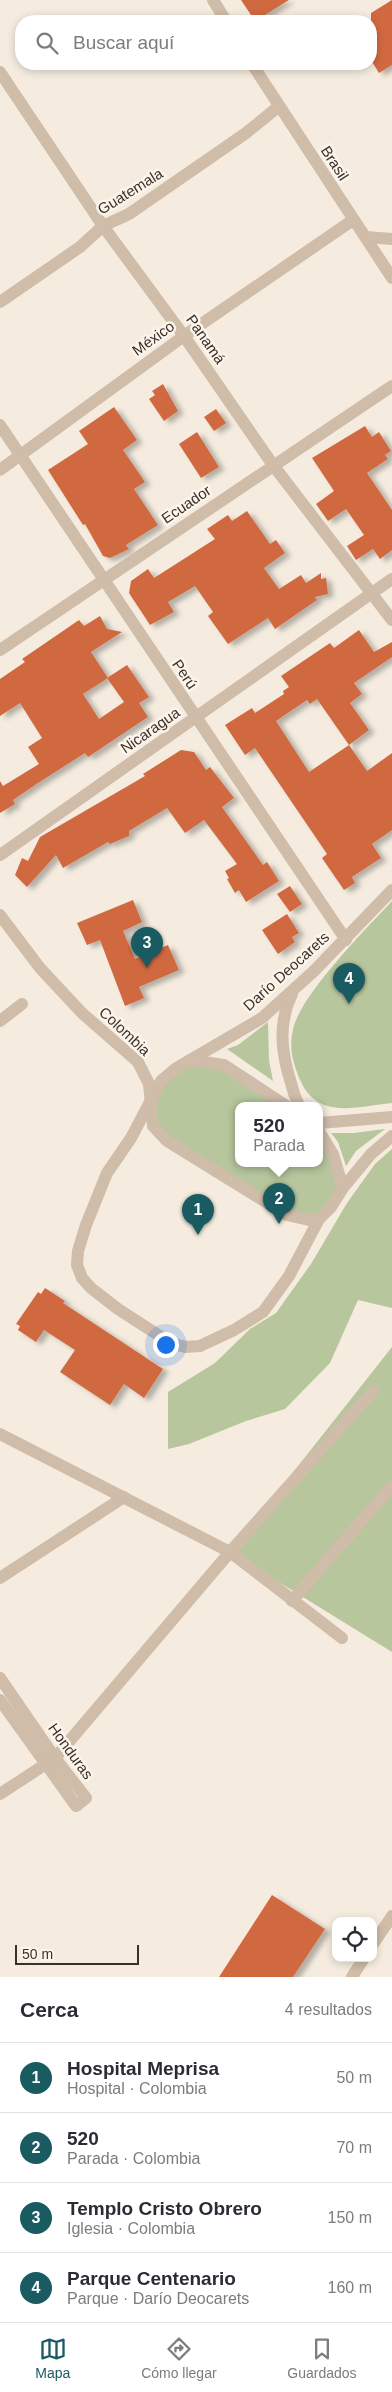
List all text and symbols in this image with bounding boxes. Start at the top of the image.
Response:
search box [15,15,377,70]
icon: search [33,29,61,57]
text: Buscar aquí [73,32,174,53]
street label: Brasil [318,143,352,183]
street label: Guatemala [94,164,166,218]
street label: Panamá [183,311,229,367]
street label: México [129,317,177,359]
street label: Ecuador [158,481,214,527]
street label: Perú [169,656,201,692]
street label: Nicaragua [117,703,183,757]
pin: 3 [131,927,163,968]
street label: Darío Deocarets [240,928,332,1014]
pin: 4 [333,963,365,1004]
street label: Colombia [96,1003,154,1059]
popup [235,1102,323,1167]
text: 520 [253,1115,285,1136]
text: Parada [253,1137,305,1154]
pin: 2 [263,1183,295,1224]
pin: 1 [182,1194,214,1235]
your location [153,1332,179,1358]
street label: Honduras [45,1720,97,1782]
map controls [332,1917,377,1962]
button: locate [332,1917,377,1962]
scale bar [15,1942,139,1965]
text: 50 m [22,1946,53,1962]
text: Cerca [20,1998,78,2021]
text: 4 resultados [285,2001,372,2018]
text: Hospital Meprisa [67,2058,219,2079]
text: 1 [32,2069,40,2086]
text: 50 m [336,2069,372,2086]
text: Hospital · Colombia [67,2080,207,2097]
text: 520 [67,2128,99,2149]
text: 2 [32,2139,40,2156]
text: 70 m [336,2139,372,2156]
text: Parada · Colombia [67,2150,200,2167]
text: Templo Cristo Obrero [67,2198,262,2219]
text: 3 [32,2209,40,2226]
text: 150 m [328,2209,372,2226]
text: Iglesia · Colombia [67,2220,195,2237]
text: Parque Centenario [67,2268,236,2289]
text: 4 [32,2279,40,2296]
text: 160 m [328,2279,372,2296]
text: Parque · Darío Deocarets [67,2290,249,2307]
tab: Mapa [35,2335,70,2381]
tab: Cómo llegar [141,2335,217,2381]
tab: Guardados [287,2335,357,2381]

